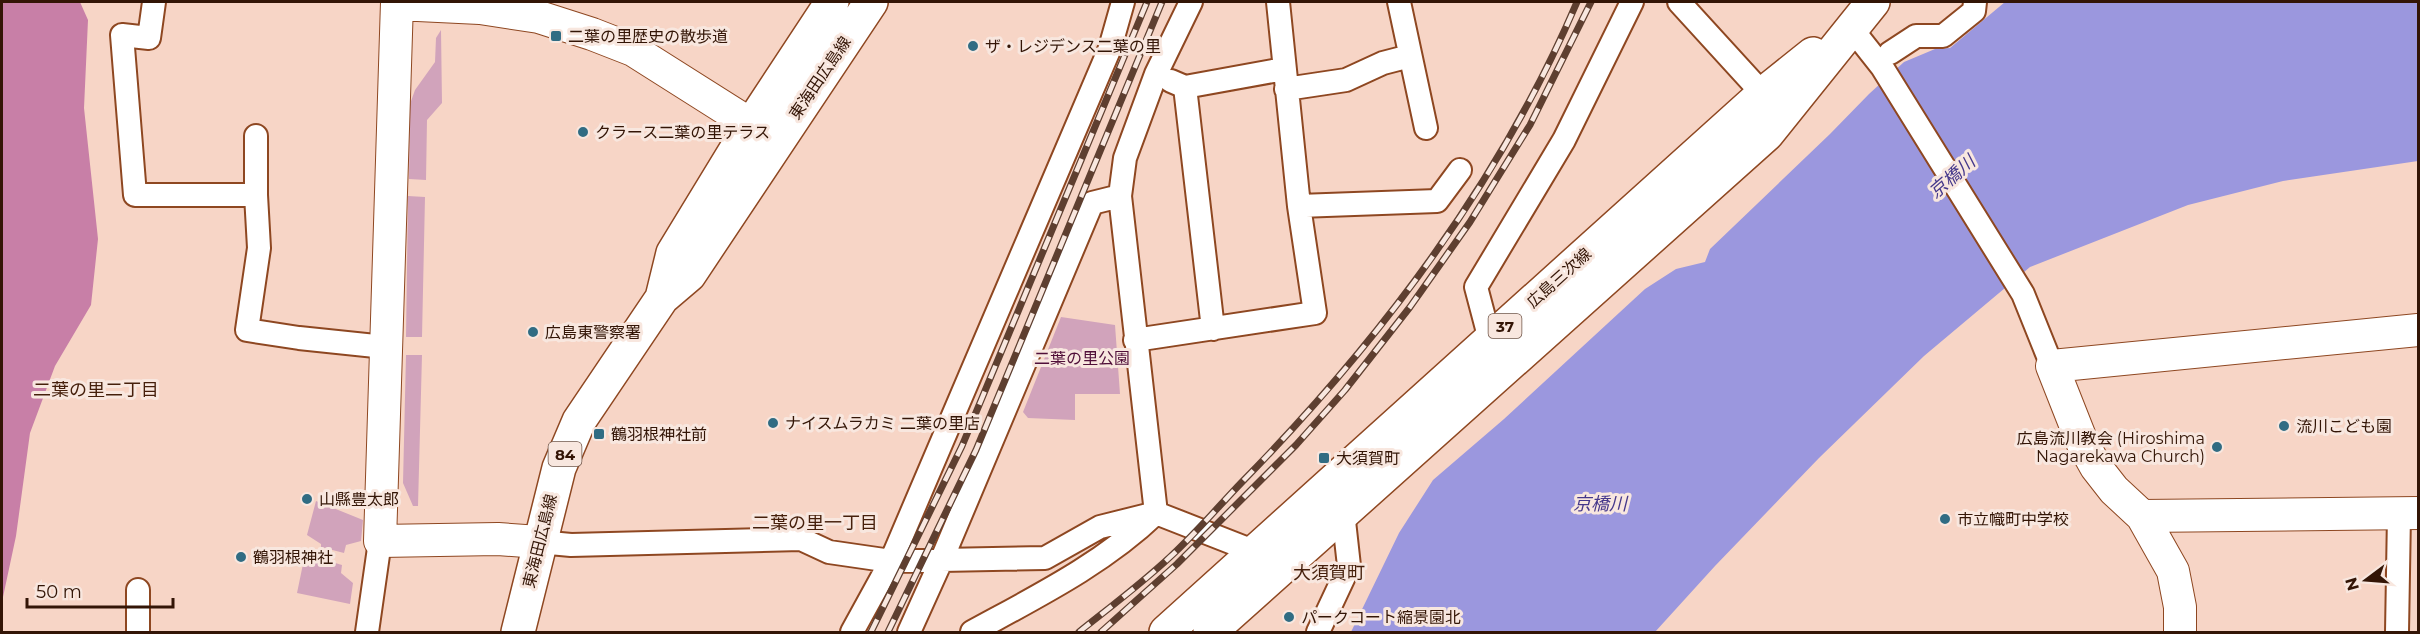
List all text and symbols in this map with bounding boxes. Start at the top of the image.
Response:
place label: 二葉の里歴史の散歩道 [568,27,728,46]
marker: 二葉の里歴史の散歩道 [549,29,563,43]
street label: 東海田広島線 [785,33,855,123]
place label: ザ・レジデンス二葉の里 [985,37,1161,56]
marker: ザ・レジデンス二葉の里 [966,39,980,53]
place label: クラース二葉の里テラス [595,123,770,142]
marker: クラース二葉の里テラス [576,125,590,139]
water label: 京橋川 [1924,150,1981,203]
street label: 広島三次線 [1523,244,1595,312]
road number: 37 [1488,314,1522,338]
place label: 広島東警察署 [545,323,641,342]
marker: 広島東警察署 [526,325,540,339]
park label: 二葉の里公園 [1034,349,1130,368]
district label: 二葉の里二丁目 [33,379,159,401]
place label: ナイスムラカミ 二葉の里店 [785,414,980,433]
marker: ナイスムラカミ 二葉の里店 [766,416,780,430]
place label: 流川こども園 [2296,417,2392,436]
marker: 流川こども園 [2277,419,2291,433]
place label: 鶴羽根神社前 [611,425,707,444]
marker: 鶴羽根神社前 [592,427,606,441]
place label: 広島流川教会 (Hiroshima Nagarekawa Church) [2017,429,2205,466]
marker: 広島流川教会 (Hiroshima Nagarekawa Church) [2210,440,2224,454]
road number: 84 [548,442,582,466]
place label: 大須賀町 [1336,449,1400,468]
marker: 大須賀町 [1317,451,1331,465]
place label: 山縣豊太郎 [319,490,399,509]
marker: 山縣豊太郎 [300,492,314,506]
street label: 東海田広島線 [519,492,561,590]
water label: 京橋川 [1573,493,1629,515]
place label: 市立幟町中学校 [1957,510,2069,529]
district label: 二葉の里一丁目 [752,512,878,534]
marker: 市立幟町中学校 [1938,512,1952,526]
place label: 鶴羽根神社 [253,548,333,567]
marker: 鶴羽根神社 [234,550,248,564]
north arrow [2336,550,2396,610]
district label: 大須賀町 [1293,562,1365,584]
scale bar [27,571,172,609]
text: N [2341,575,2363,593]
text: 50 m [36,581,82,603]
place label: パークコート縮景園北 [1301,608,1461,627]
marker: パークコート縮景園北 [1282,610,1296,624]

